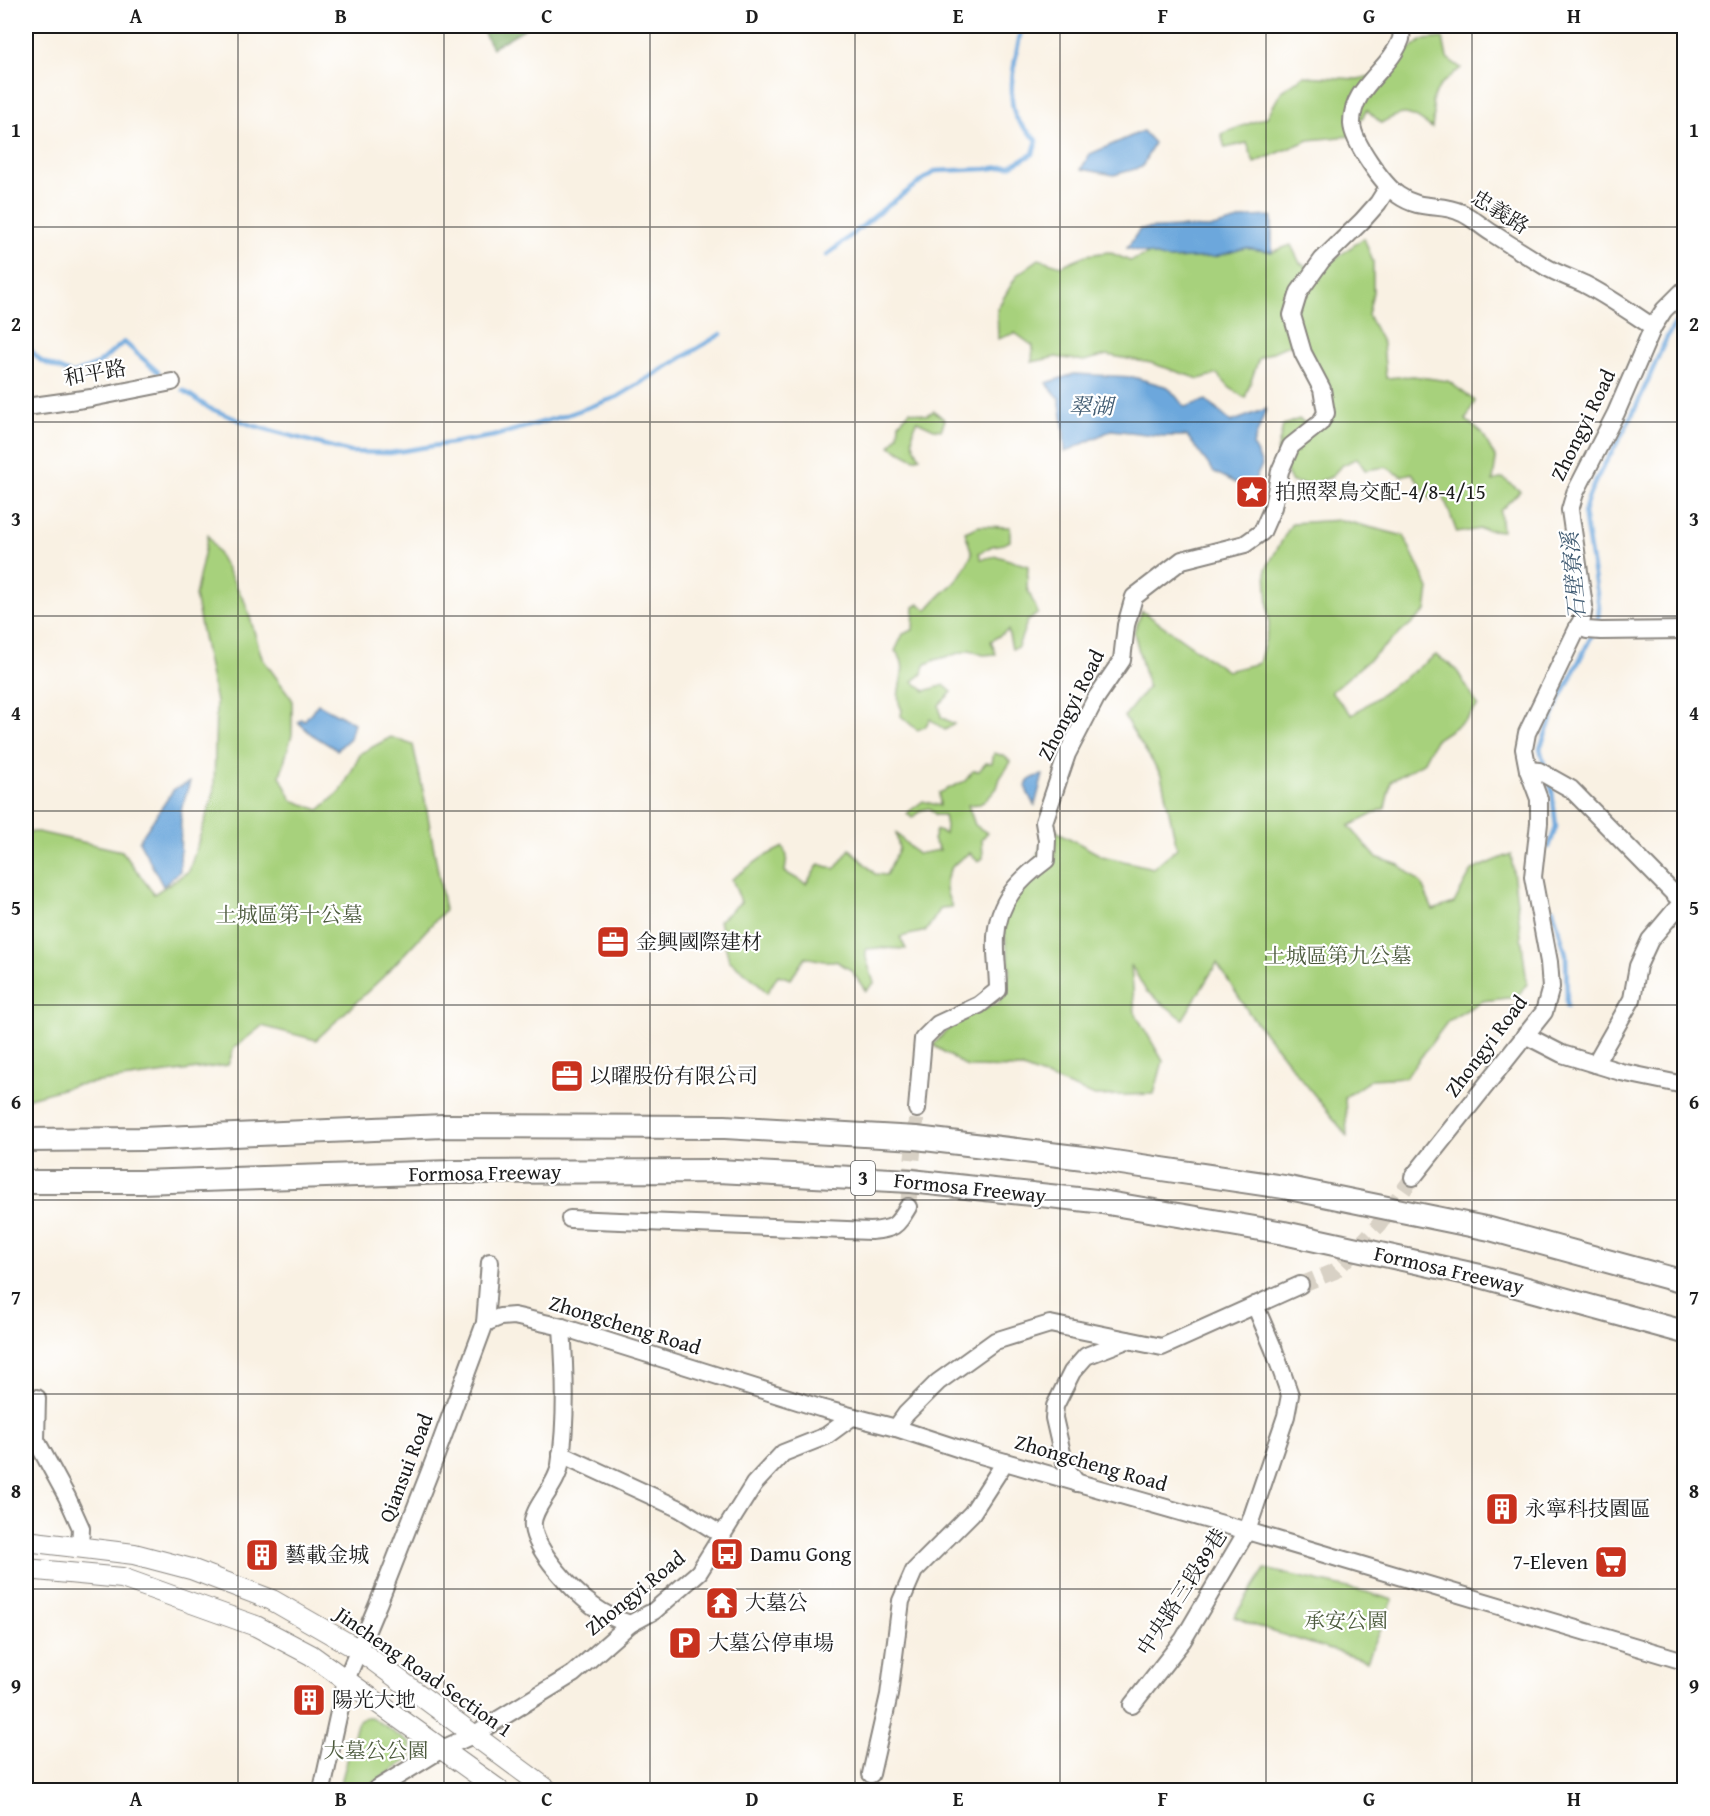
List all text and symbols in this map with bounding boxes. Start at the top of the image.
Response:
text: A [130,1,143,30]
text: B [335,1,347,30]
text: C [541,1,553,30]
text: D [745,1,759,30]
text: E [953,1,964,30]
text: F [1158,1,1168,30]
text: G [1363,1,1375,30]
text: H [1567,1,1581,30]
text: 1 [11,115,21,144]
text: 1 [1689,115,1699,144]
street label: 忠義路 [1465,182,1535,241]
text: 2 [11,309,21,338]
text: 2 [1689,309,1699,338]
street label: 和平路 [61,352,129,393]
street label: Zhongyi Road [1542,363,1623,486]
water label: 翠湖 [1069,390,1117,422]
place icon: 拍照翠鳥交配-4/8-4/15 [1234,474,1270,510]
place label: 拍照翠鳥交配-4/8-4/15 [1275,476,1486,507]
text: 3 [11,504,21,533]
text: 3 [1689,504,1699,533]
water label: 石壁寮溪 [1553,529,1593,621]
street label: Zhongyi Road [1029,643,1112,766]
text: 4 [11,698,21,727]
text: 4 [1689,698,1699,727]
text: 5 [11,893,21,922]
text: 5 [1689,893,1699,922]
park label: 土城區第十公墓 [216,899,363,930]
office icon: 金興國際建材 [595,924,631,960]
place label: 金興國際建材 [636,926,762,957]
park label: 土城區第九公墓 [1265,940,1412,971]
street label: Zhongyi Road [1437,988,1535,1103]
office icon: 以曜股份有限公司 [549,1058,585,1094]
place label: 以曜股份有限公司 [590,1060,758,1091]
text: 6 [11,1087,21,1116]
text: 6 [1689,1087,1699,1116]
street label: Formosa Freeway [408,1156,562,1189]
road number: 3 [851,1161,875,1195]
street label: Formosa Freeway [892,1164,1048,1211]
street label: Formosa Freeway [1371,1237,1528,1302]
text: 7 [11,1282,21,1311]
text: 7 [1689,1282,1699,1311]
street label: Zhongcheng Road [545,1287,706,1363]
street label: Qiansui Road [371,1408,441,1527]
street label: Zhongcheng Road [1011,1426,1172,1499]
text: 8 [11,1476,21,1505]
text: 8 [1689,1476,1699,1505]
building icon: 永寧科技園區 [1484,1491,1520,1527]
place label: 永寧科技園區 [1525,1493,1651,1524]
street label: 中央路三段89巷 [1129,1522,1234,1661]
bus stop icon: Damu Gong [709,1536,745,1572]
building icon: 藝載金城 [244,1537,280,1573]
place label: Damu Gong [750,1538,852,1569]
place label: 藝載金城 [285,1539,369,1570]
street label: Zhongyi Road [578,1542,692,1643]
supermarket icon: 7-Eleven [1593,1544,1629,1580]
place label: 7-Eleven [1513,1546,1588,1577]
temple icon: 大墓公 [704,1585,740,1621]
place label: 大墓公 [745,1587,808,1618]
street label: Jincheng Road Section 1 [327,1597,519,1745]
park label: 承安公園 [1304,1605,1388,1636]
parking icon: 大墓公停車場 [667,1625,703,1661]
place label: 大墓公停車場 [708,1627,834,1658]
text: 9 [11,1671,21,1700]
text: 9 [1689,1671,1699,1700]
building icon: 陽光大地 [291,1682,327,1718]
place label: 陽光大地 [332,1684,416,1715]
park label: 大墓公公園 [324,1735,429,1766]
text: A [130,1784,143,1813]
text: B [335,1784,347,1813]
text: C [541,1784,553,1813]
text: D [745,1784,759,1813]
text: E [953,1784,964,1813]
text: F [1158,1784,1168,1813]
text: G [1363,1784,1375,1813]
text: H [1567,1784,1581,1813]

